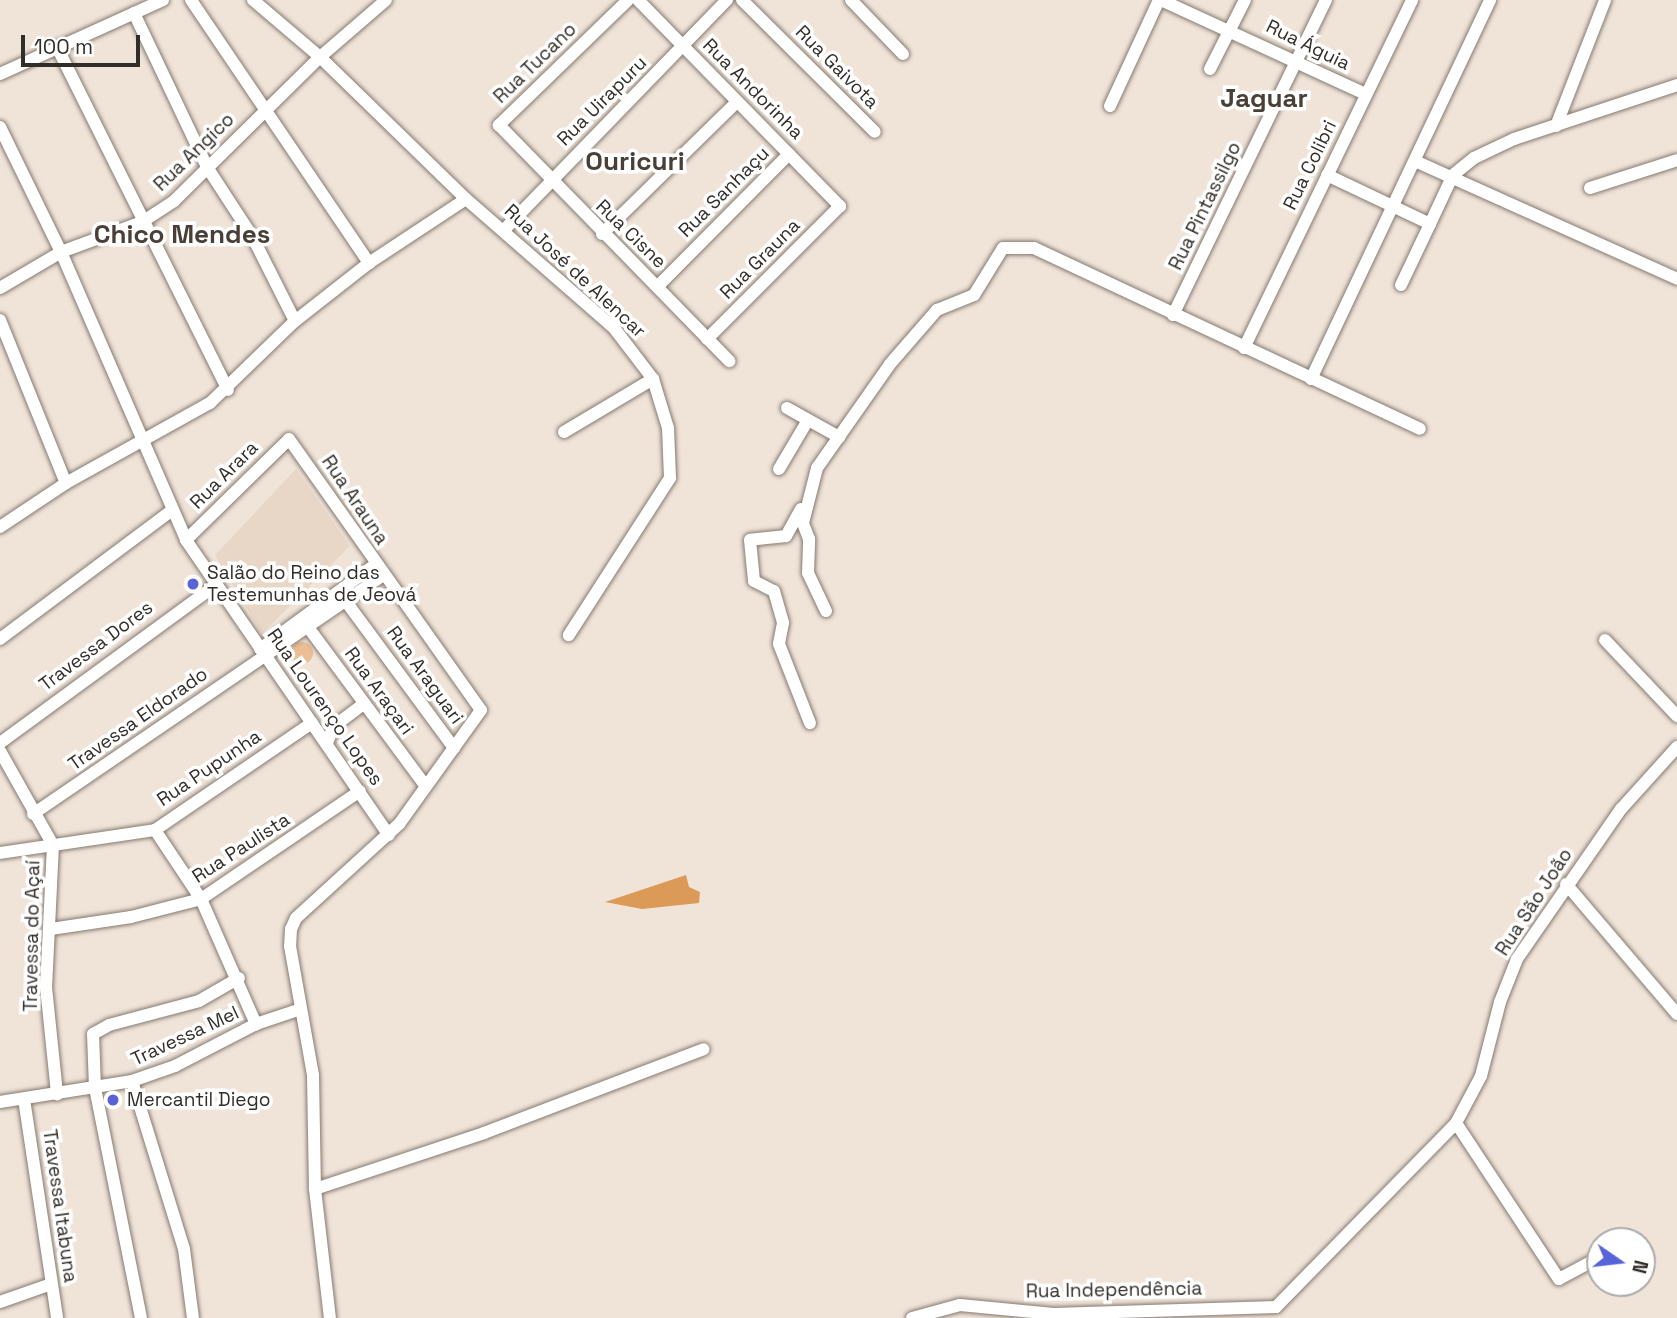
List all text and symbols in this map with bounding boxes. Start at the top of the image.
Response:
street label: Rua Águia [1262,15,1354,75]
street label: Rua Tucano [489,18,581,108]
scale bar [24,21,144,65]
street label: Rua Gaivota [791,21,883,113]
text: 100 m [34,33,93,60]
street label: Rua Andorinha [698,34,808,144]
street label: Rua Uirapuru [553,52,651,150]
district label: Jaguar [1220,83,1308,115]
street label: Rua Angico [149,108,239,196]
street label: Rua Colibri [1279,117,1341,213]
street label: Rua Pintassilgo [1164,138,1246,274]
street label: Rua Sanhaçu [674,142,774,242]
district label: Ouricuri [585,146,685,178]
street label: Rua Cisne [591,195,671,273]
street label: Rua José de Alencar [499,199,651,343]
street label: Rua Grauna [715,214,805,304]
district label: Chico Mendes [94,219,270,251]
street label: Rua Arara [185,436,263,514]
street label: Rua Arauna [317,451,393,549]
place label: Salão do Reino das Testemunhas de Jeová [207,562,416,606]
marker: Salão do Reino das Testemunhas de Jeová [185,576,201,592]
street label: Travessa Dores [35,596,157,696]
street label: Rua Araguari [382,622,468,728]
street label: Rua Lourenço Lopes [262,624,388,790]
street label: Rua Araçari [340,643,418,739]
street label: Travessa Eldorado [64,662,212,776]
street label: Rua Pupunha [153,725,265,811]
street label: Rua Paulista [188,808,294,888]
street label: Rua São João [1491,844,1577,960]
street label: Travessa do Açaí [19,860,45,1012]
street label: Travessa Mel [128,1001,242,1071]
place label: Mercantil Diego [127,1089,271,1111]
marker: Mercantil Diego [105,1092,121,1108]
street label: Travessa Itabuna [38,1128,82,1284]
north arrow [1586,1227,1656,1297]
text: N [1626,1258,1654,1276]
street label: Rua Independência [1026,1277,1202,1303]

